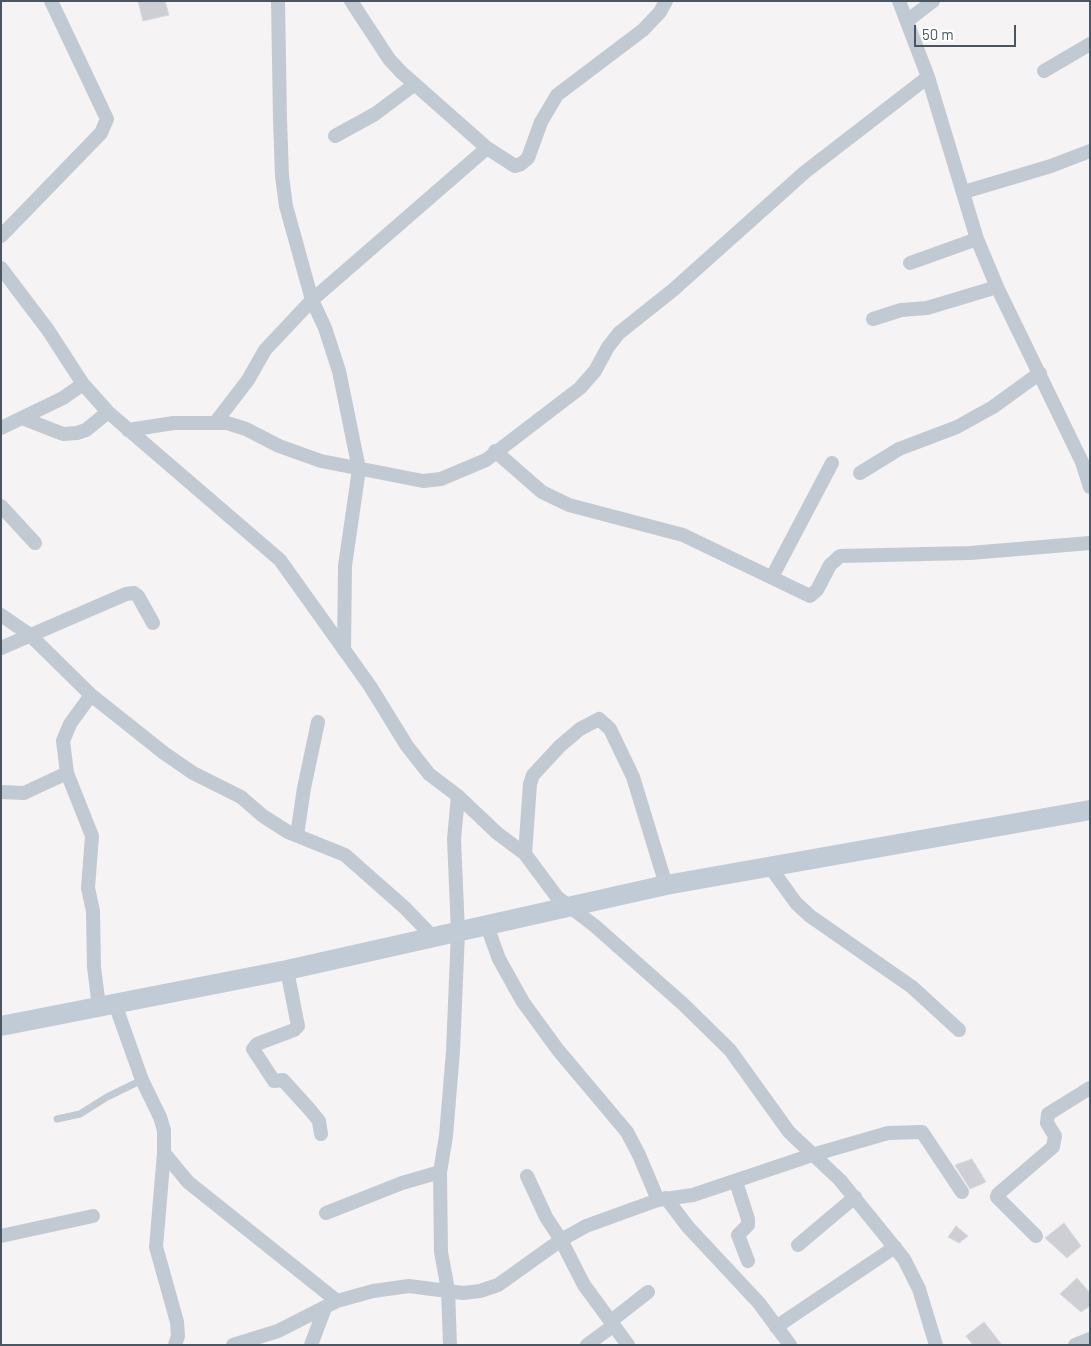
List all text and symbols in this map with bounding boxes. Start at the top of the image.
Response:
scale bar [916,15,1018,47]
text: 50 m [922,25,954,43]

